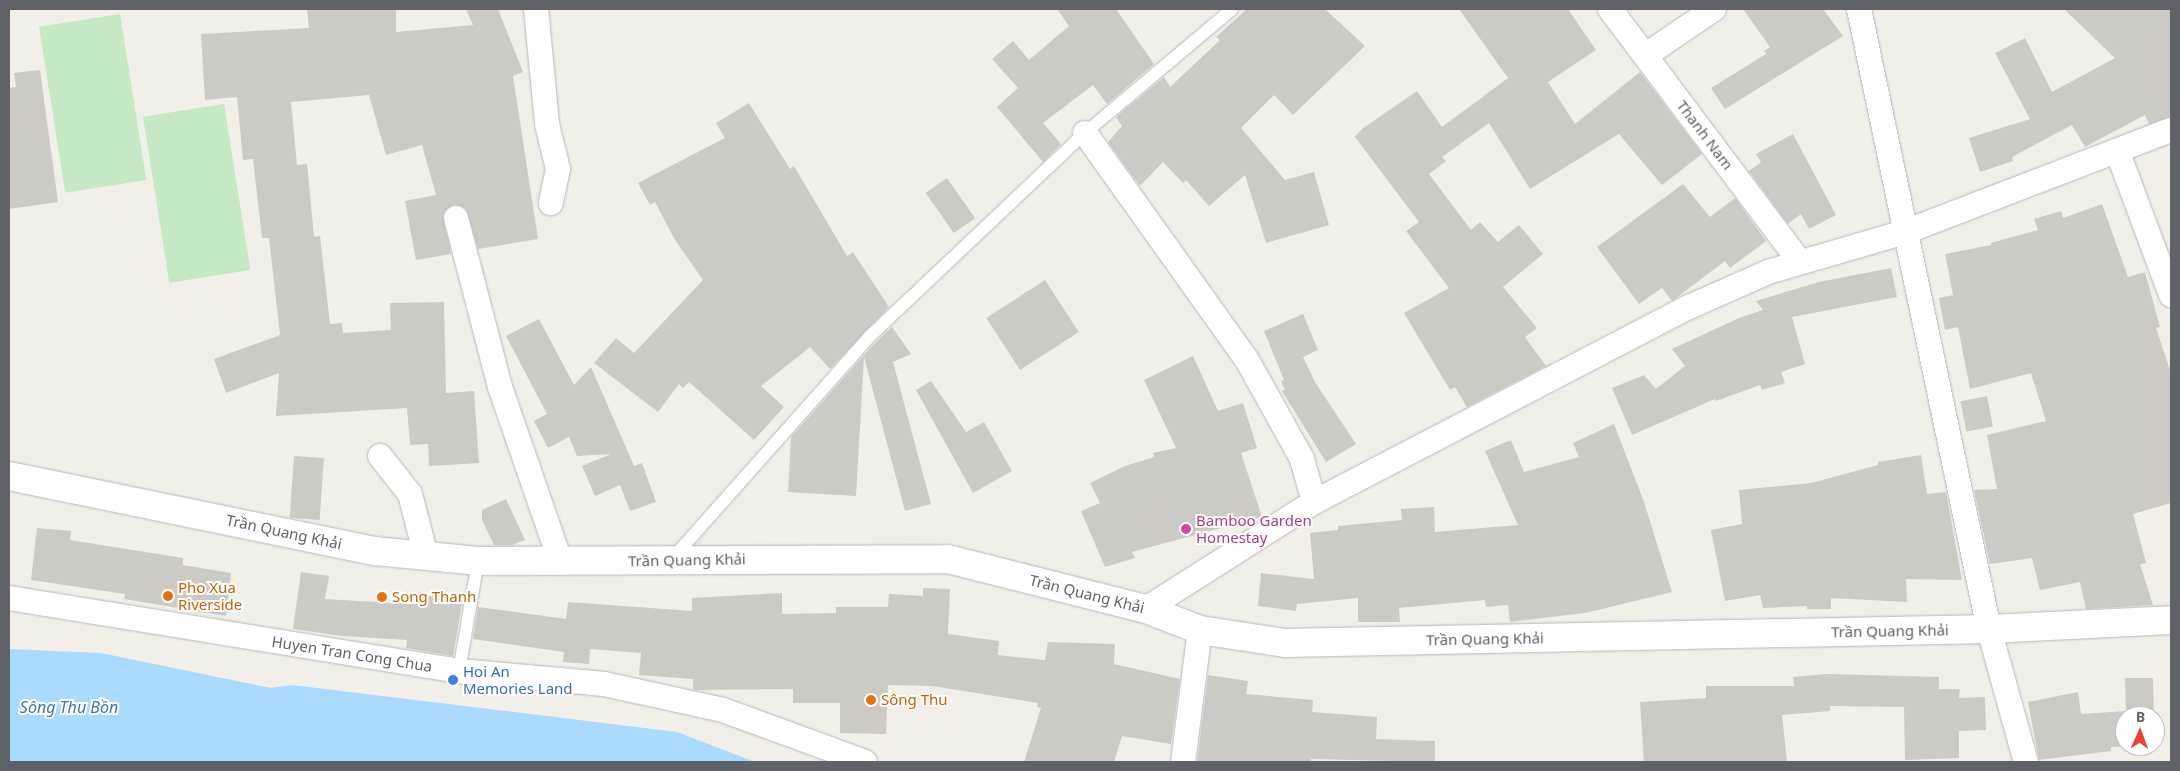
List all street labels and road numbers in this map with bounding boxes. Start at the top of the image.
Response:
street label: Thanh Nam [1673,97,1737,173]
street label: Trần Quang Khải [225,511,343,553]
street label: Trần Quang Khải [628,550,746,570]
street label: Trần Quang Khải [1028,571,1146,617]
street label: Trần Quang Khải [1831,621,1949,641]
street label: Trần Quang Khải [1426,629,1544,649]
street label: Huyen Tran Cong Chua [271,632,433,676]

